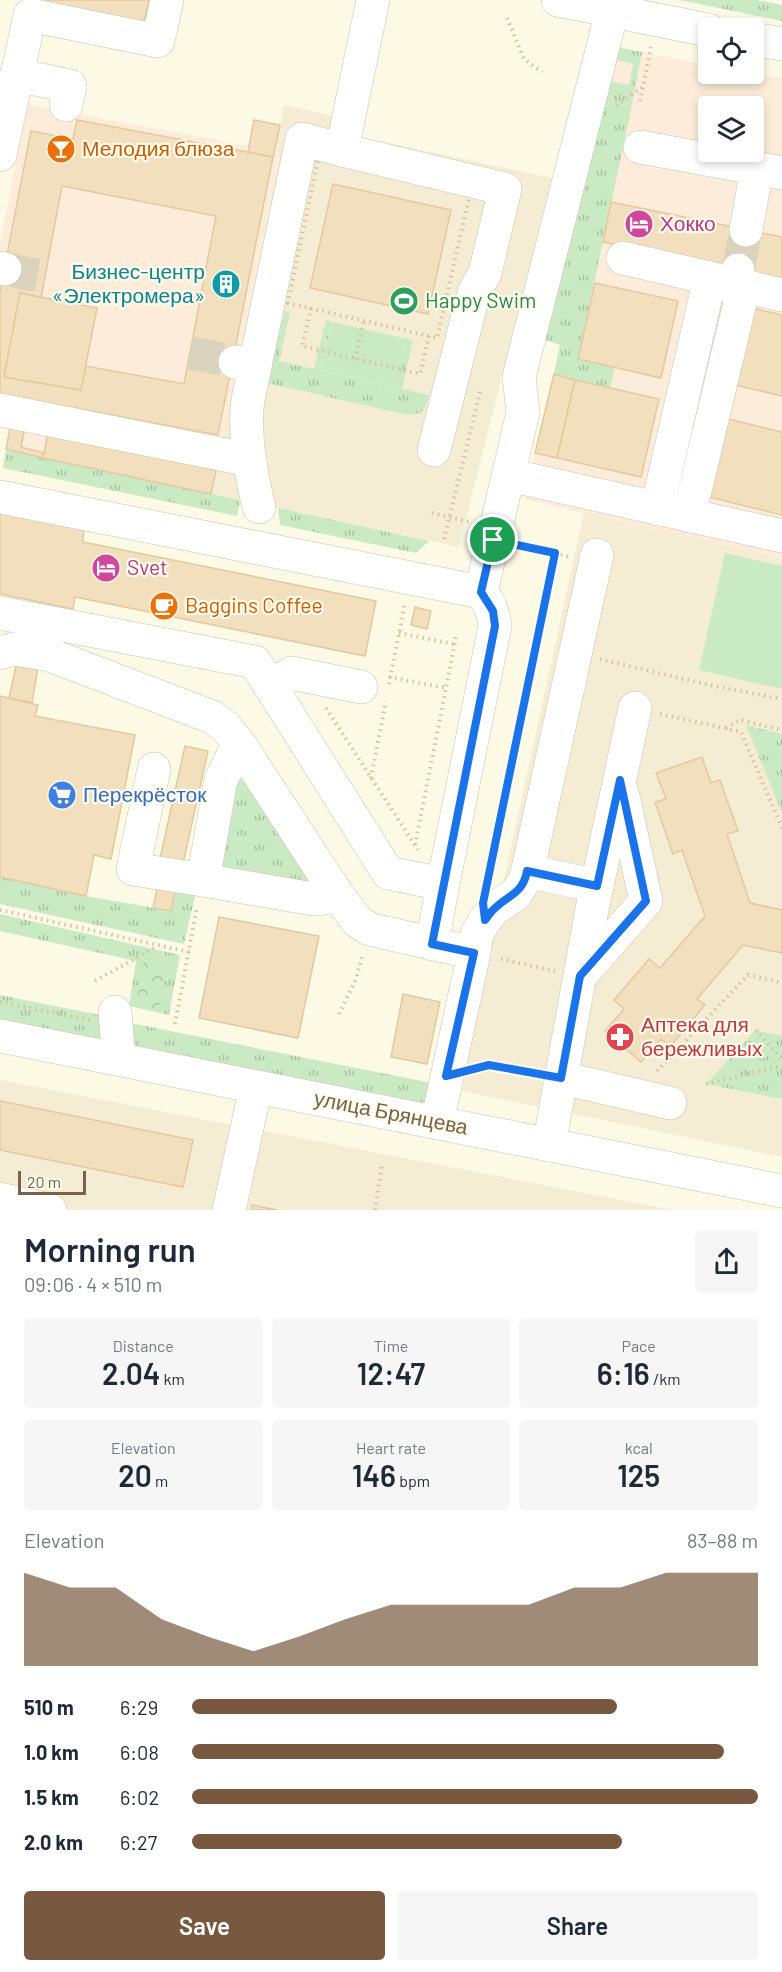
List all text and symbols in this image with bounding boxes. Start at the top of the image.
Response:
map controls [698,18,764,162]
button: locate [698,18,764,84]
button: layers [698,96,764,162]
bar icon: Мелодия блюза [45,133,77,165]
place label: Мелодия блюза [82,135,235,160]
hotel icon: Хокко [623,208,655,240]
place label: Хокко [660,210,716,235]
place label: Бизнес-центр «Электромера» [52,258,205,307]
building icon: Бизнес-центр «Электромера» [210,268,242,300]
sports icon: Happy Swim [388,285,420,317]
place label: Happy Swim [425,287,536,312]
pin [467,514,518,565]
icon: arrive [476,523,509,556]
hotel icon: Svet [90,552,122,584]
place label: Svet [127,554,168,579]
cafe icon: Baggins Coffee [148,590,180,622]
place label: Baggins Coffee [185,592,323,617]
supermarket icon: Перекрёсток [46,779,78,811]
place label: Перекрёсток [83,781,207,806]
place label: Аптека для бережливых [641,1011,763,1060]
pharmacy icon: Аптека для бережливых [604,1021,636,1053]
street label: улица Брянцева [312,1084,471,1139]
scale bar [18,1168,86,1196]
text: 20 m [27,1172,61,1191]
text: Morning run [24,1229,196,1269]
button: share [695,1230,758,1293]
text: 09:06 · 4 × 510 m [24,1272,162,1296]
text: Distance [113,1336,174,1355]
text: Time [374,1336,408,1355]
text: Pace [621,1336,656,1355]
text: 2.04 [102,1355,160,1391]
text: 12:47 [357,1355,425,1391]
text: 6:16 [597,1355,650,1391]
text: km [160,1369,185,1388]
text: /km [650,1369,681,1388]
text: Elevation [111,1438,176,1457]
text: Heart rate [356,1438,426,1457]
text: kcal [625,1438,653,1457]
text: 20 [118,1457,152,1493]
text: 146 [352,1457,396,1493]
text: 125 [617,1457,660,1493]
text: m [152,1471,168,1490]
text: bpm [396,1471,430,1490]
text: Elevation [24,1528,105,1552]
text: 83–88 m [687,1528,758,1552]
text: 510 m [24,1695,74,1719]
text: 6:29 [120,1695,158,1719]
text: 1.0 km [24,1740,79,1764]
text: 6:08 [120,1740,159,1764]
text: 1.5 km [24,1785,79,1809]
text: 6:02 [120,1785,159,1809]
text: 2.0 km [24,1830,83,1854]
text: 6:27 [120,1830,157,1854]
button: Save [24,1891,385,1960]
button: Share [397,1891,758,1960]

